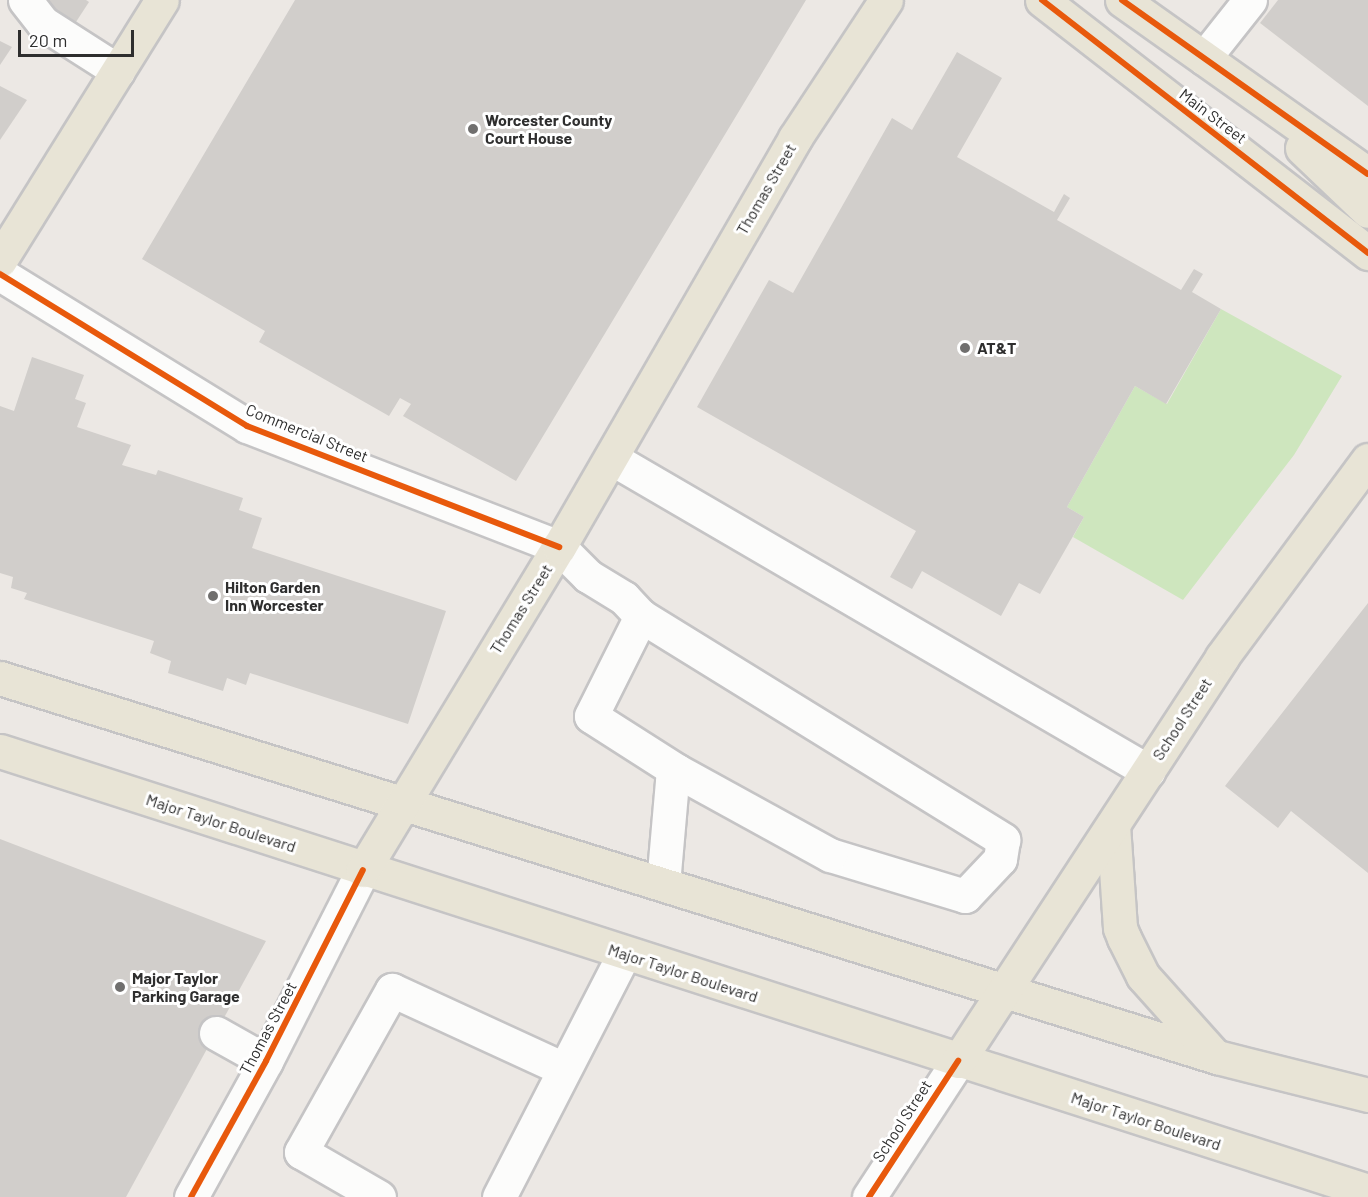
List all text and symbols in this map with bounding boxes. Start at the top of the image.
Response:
scale bar [21,18,136,56]
text: 20 m [29,29,67,51]
street label: Main Street [1176,85,1250,147]
place label: Worcester County Court House [485,110,612,148]
marker: Worcester County Court House [466,122,480,136]
street label: Thomas Street [732,140,800,238]
place label: AT&T [977,338,1016,358]
marker: AT&T [958,341,972,355]
street label: Commercial Street [243,400,371,466]
street label: Thomas Street [486,561,556,657]
place label: Hilton Garden Inn Worcester [225,577,324,615]
marker: Hilton Garden Inn Worcester [206,589,220,603]
street label: School Street [1148,674,1216,764]
street label: Major Taylor Boulevard [144,790,298,856]
street label: Major Taylor Boulevard [606,940,760,1006]
place label: Major Taylor Parking Garage [132,968,240,1006]
street label: Thomas Street [236,978,300,1078]
marker: Major Taylor Parking Garage [113,980,127,994]
street label: School Street [868,1076,936,1166]
street label: Major Taylor Boulevard [1069,1088,1223,1154]

